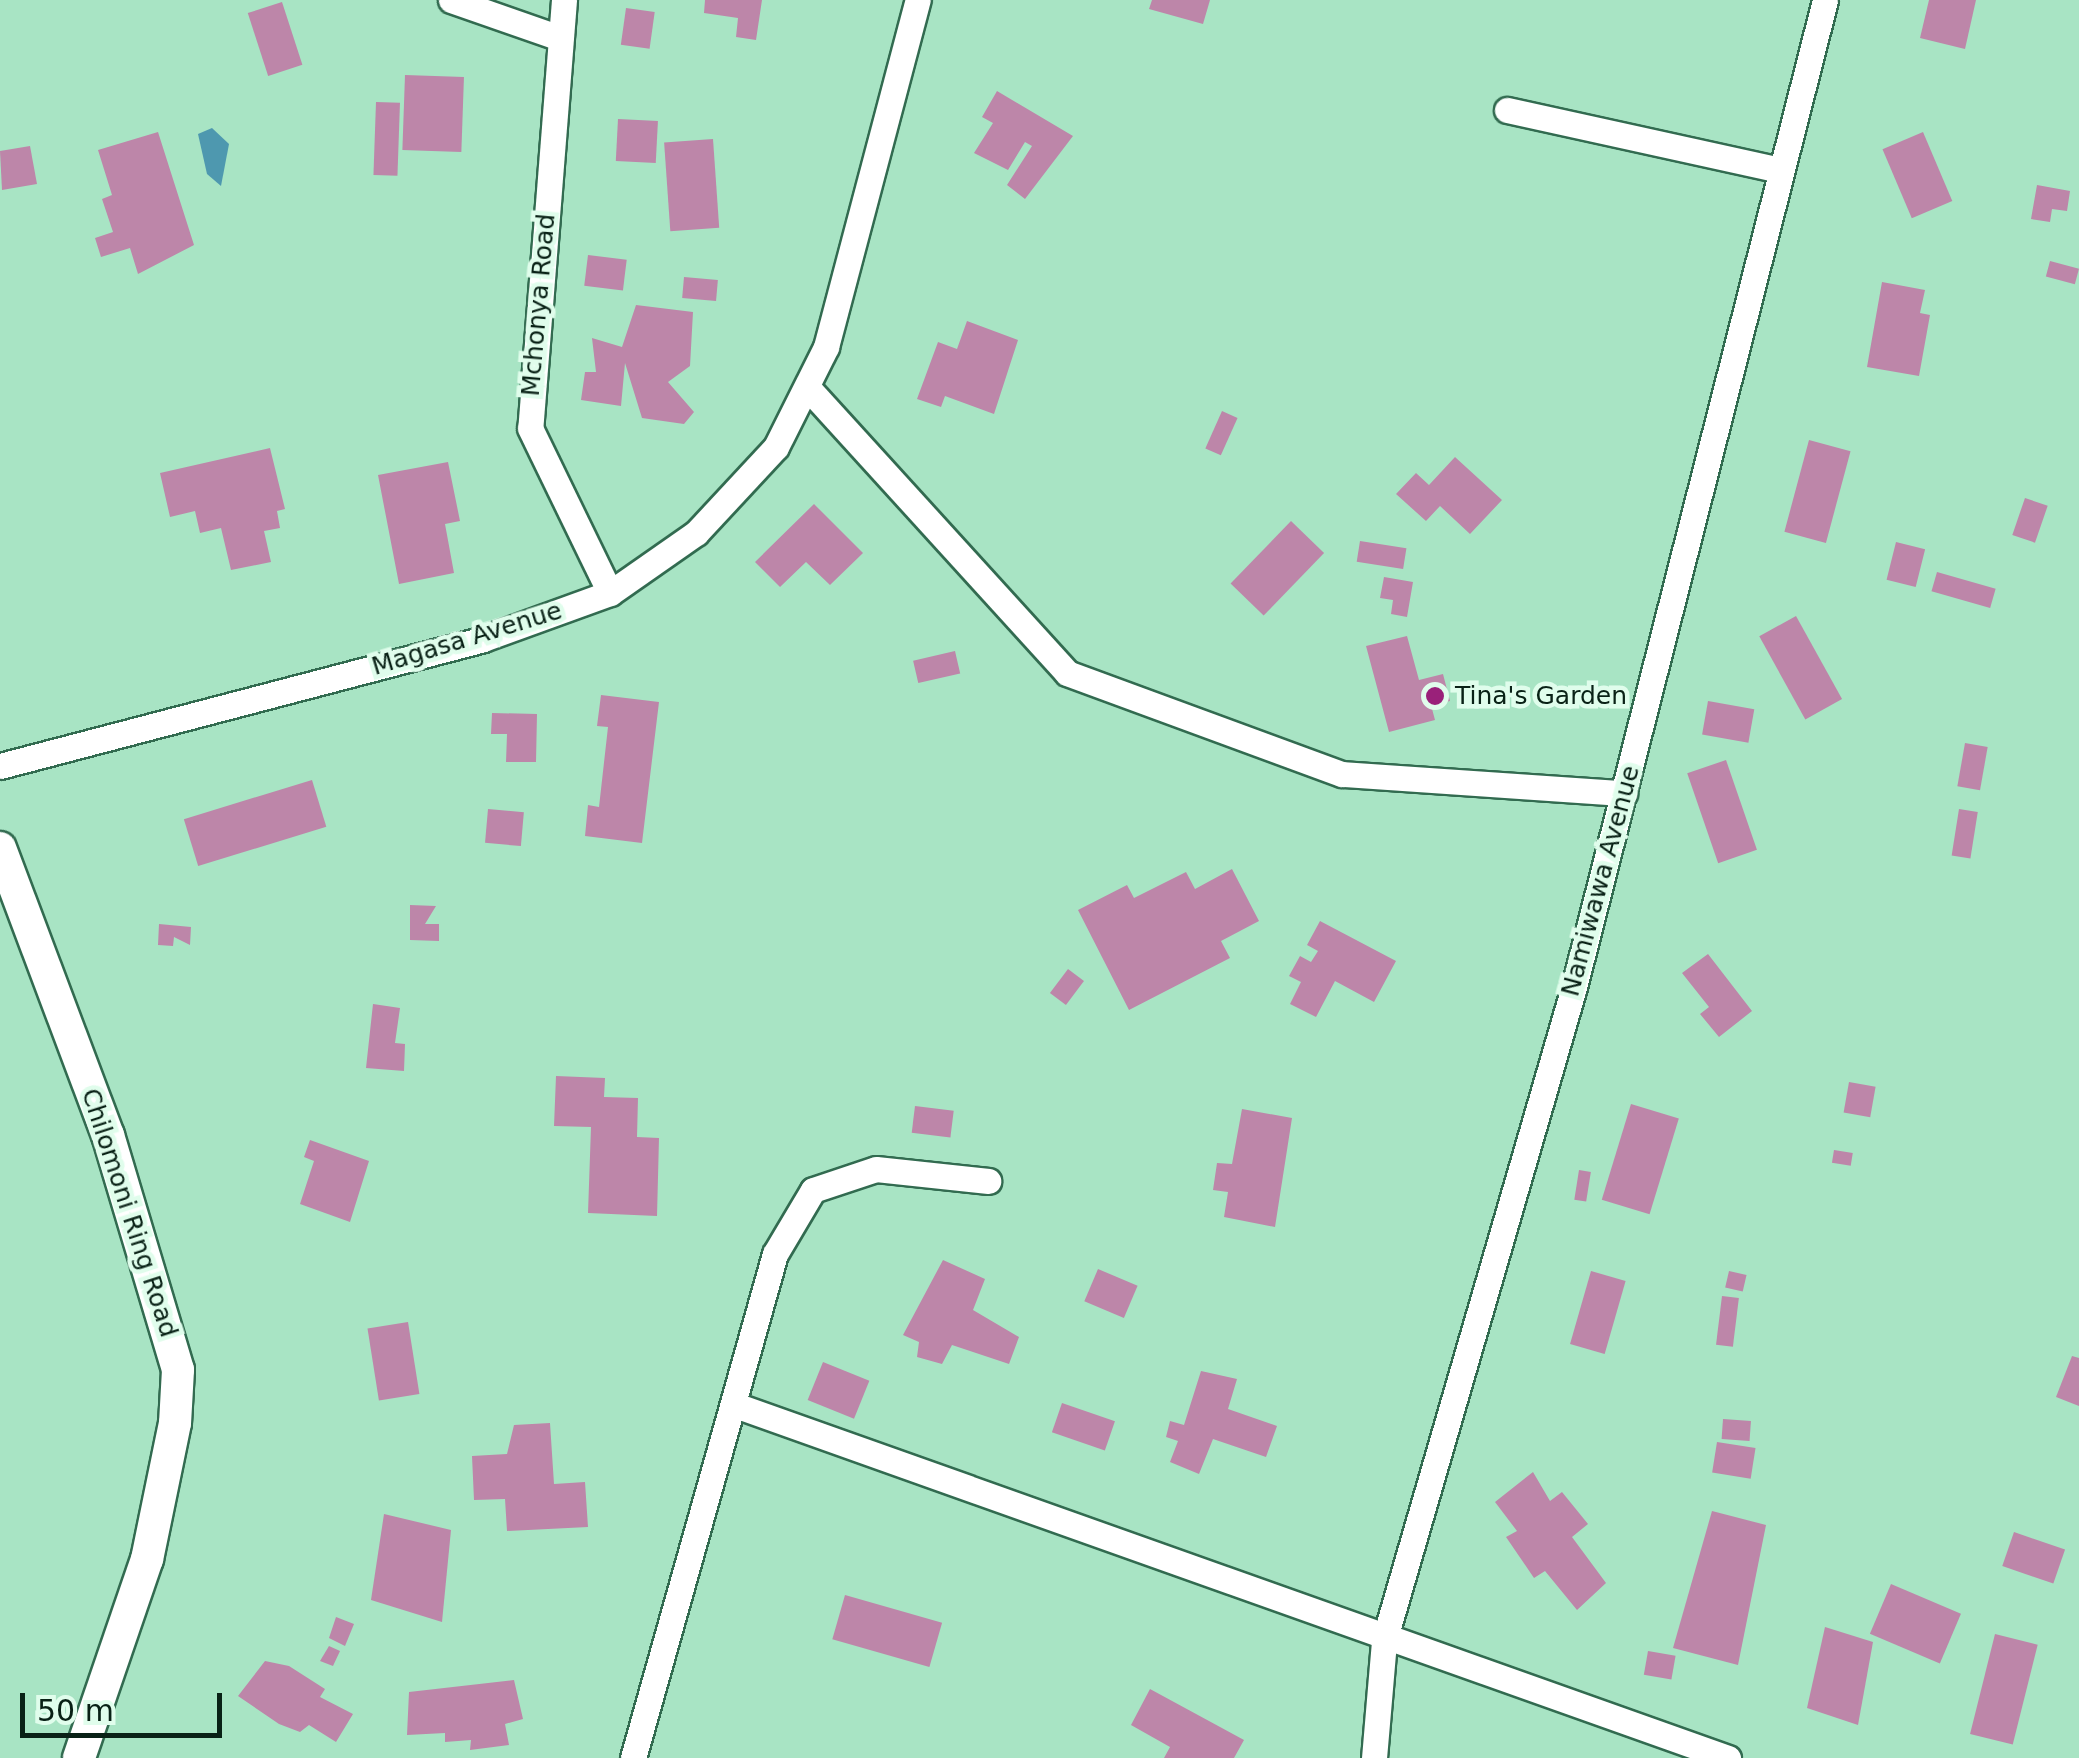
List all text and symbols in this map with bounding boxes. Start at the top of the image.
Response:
street label: Mchonya Road [516,212,562,398]
street label: Magasa Avenue [368,596,566,682]
place label: Tina's Garden [1455,681,1627,711]
marker: Tina's Garden [1424,685,1446,707]
street label: Namiwawa Avenue [1556,762,1646,1000]
street label: Chilomoni Ring Road [75,1085,183,1341]
scale bar [25,1673,228,1735]
text: 50 m [37,1693,114,1728]

